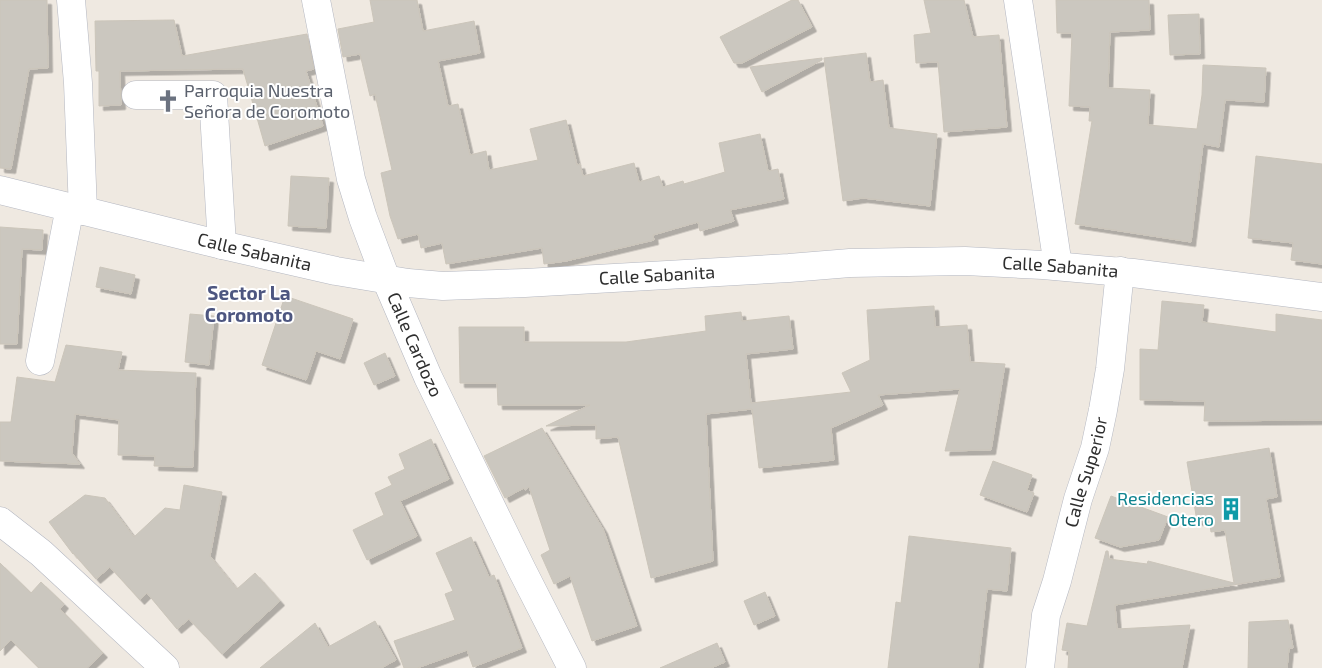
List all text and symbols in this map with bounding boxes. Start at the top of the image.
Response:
place label: Parroquia Nuestra Señora de Coromoto [184,79,350,122]
church icon: Parroquia Nuestra Señora de Coromoto [155,88,181,114]
street label: Calle Sabanita [195,227,314,275]
street label: Calle Sabanita [1002,251,1119,282]
street label: Calle Sabanita [598,260,716,289]
district label: Sector La Coromoto [205,281,293,326]
street label: Calle Cardozo [383,289,448,400]
street label: Calle Superior [1059,415,1111,529]
place label: Residencias Otero [1117,487,1214,530]
building icon: Residencias Otero [1218,496,1244,522]

